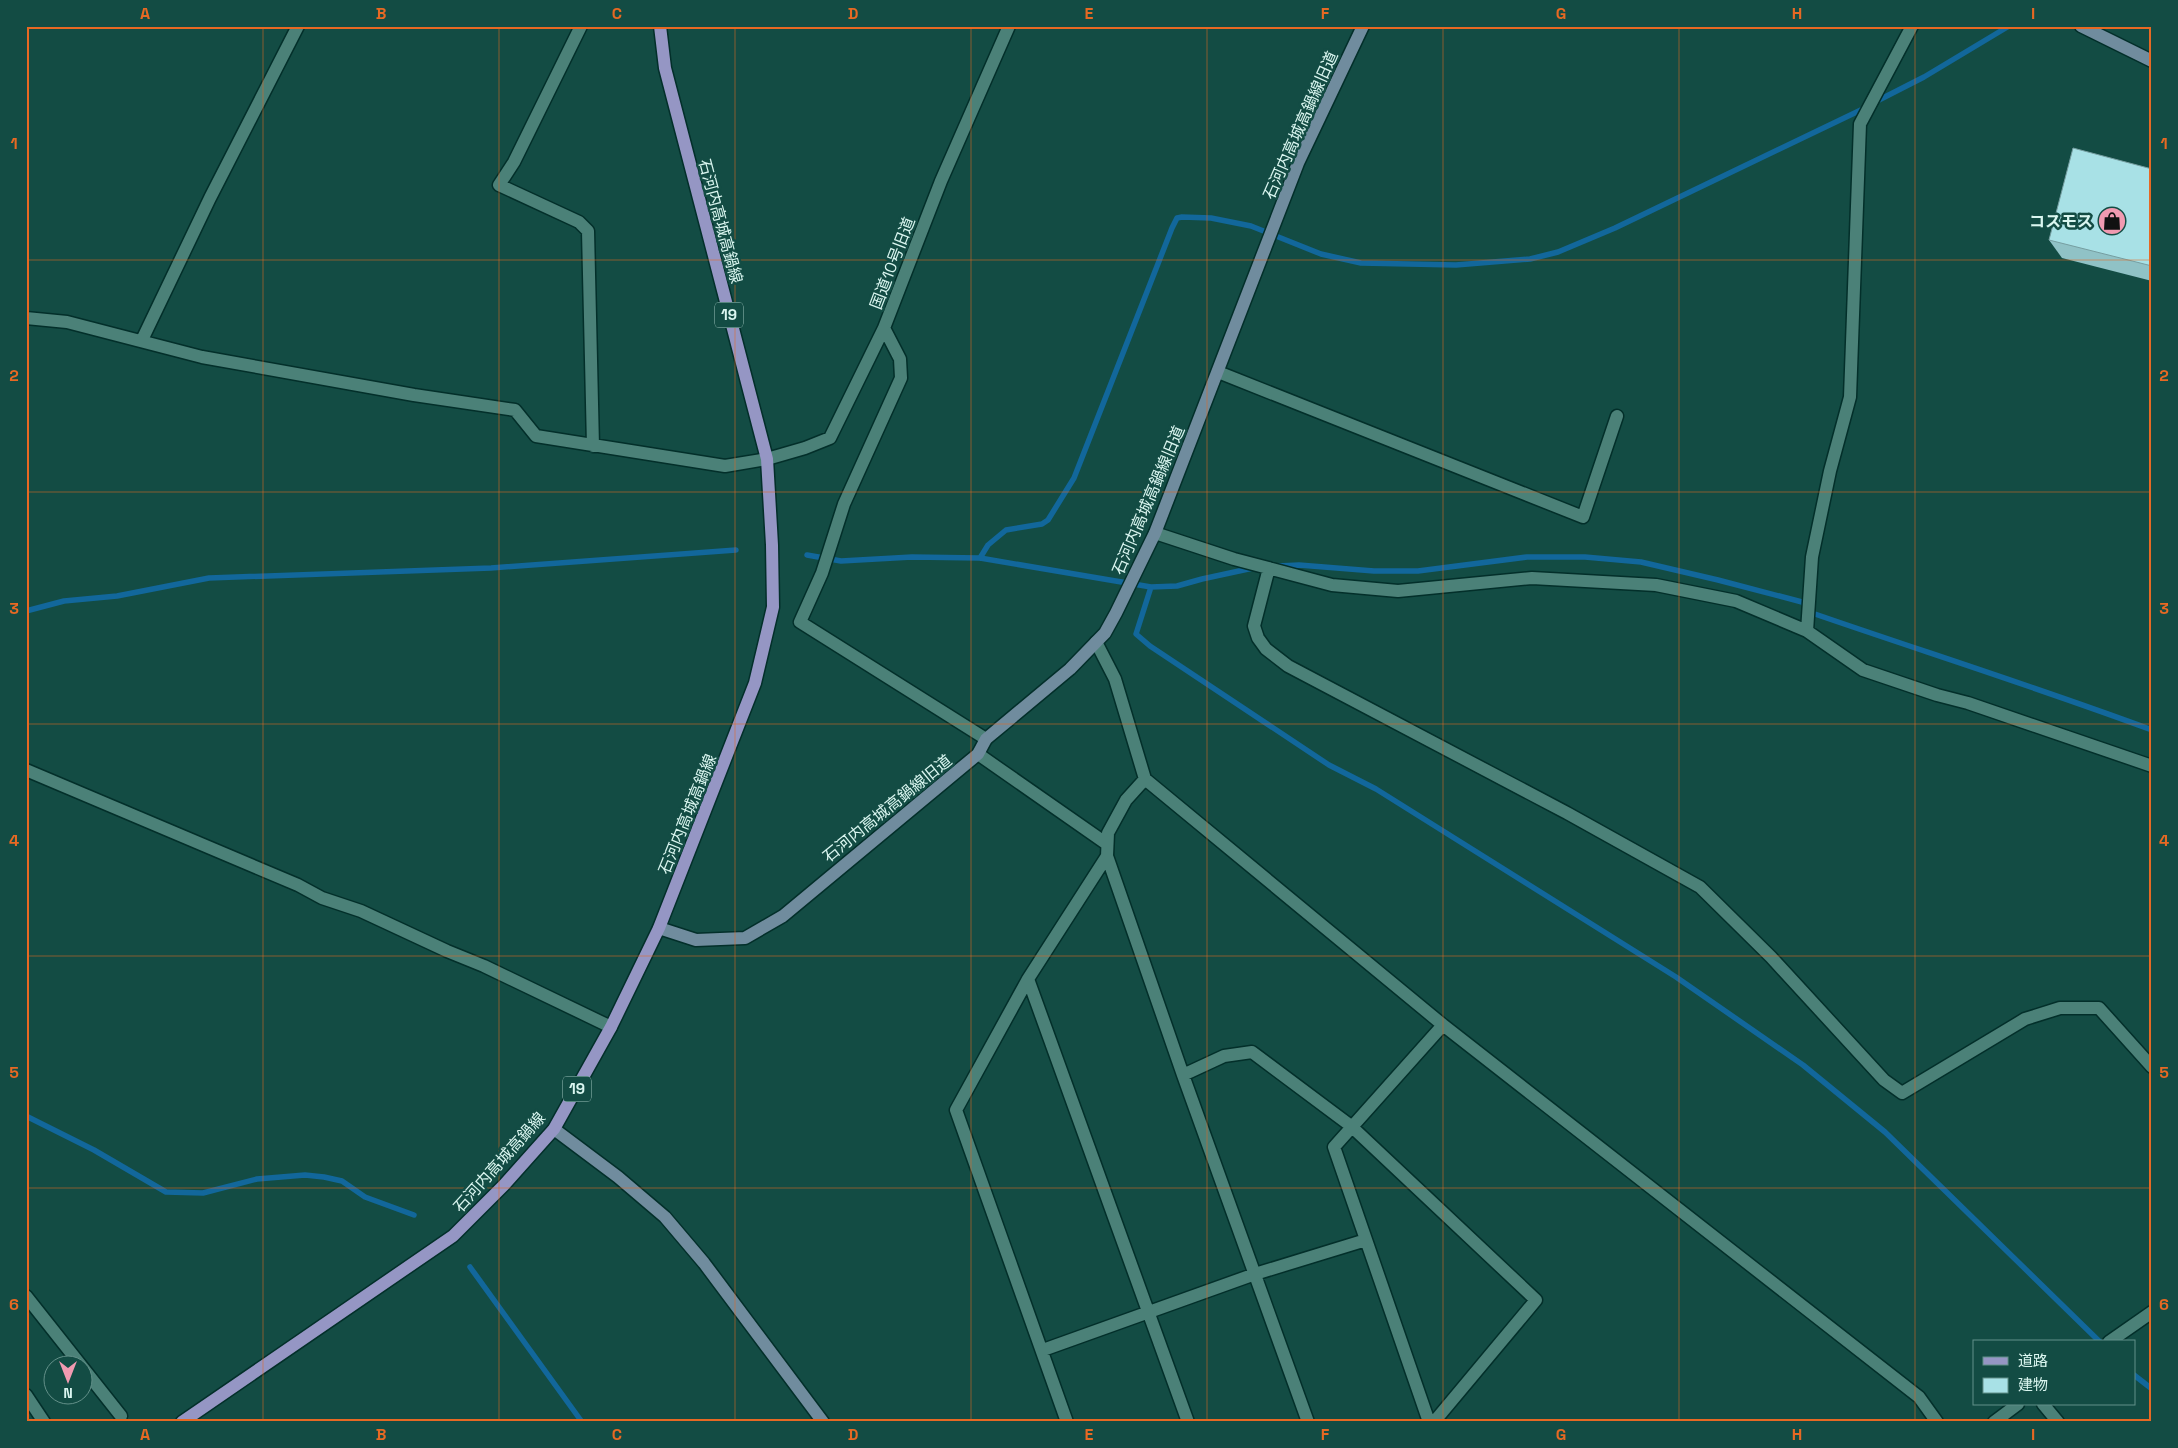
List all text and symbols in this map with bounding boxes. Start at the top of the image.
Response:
text: A [140,3,150,24]
text: B [376,3,386,24]
text: C [612,3,622,24]
text: D [848,3,858,24]
text: E [1085,3,1094,24]
text: F [1321,3,1330,24]
text: G [1556,3,1566,24]
text: H [1792,3,1802,24]
text: I [2031,3,2035,24]
street label: 石河内高城高鍋線旧道 [1258,48,1343,203]
text: 1 [10,133,18,154]
text: 1 [2160,133,2168,154]
street label: 石河内高城高鍋線 [694,157,747,286]
shop icon: コスモス [2097,206,2127,236]
place label: コスモス [2029,211,2093,232]
street label: 国道10号旧道 [865,214,920,312]
road number: 19 [715,302,743,328]
text: 2 [9,365,19,386]
text: 2 [2159,365,2169,386]
street label: 石河内高城高鍋線旧道 [1108,422,1189,578]
text: 3 [9,598,19,619]
text: 3 [2159,598,2169,619]
street label: 石河内高城高鍋線旧道 [819,750,956,867]
street label: 石河内高城高鍋線 [654,751,721,877]
text: 4 [9,830,19,851]
text: 4 [2159,830,2169,851]
text: 5 [9,1062,19,1083]
text: 5 [2159,1062,2169,1083]
road number: 19 [563,1076,591,1102]
street label: 石河内高城高鍋線 [449,1108,550,1217]
text: 6 [9,1294,19,1315]
text: 6 [2159,1294,2169,1315]
legend [1973,1340,2136,1406]
text: 道路 [2018,1351,2048,1370]
north arrow [42,1356,92,1406]
text: 建物 [2018,1375,2048,1394]
text: N [63,1384,73,1402]
text: A [140,1424,150,1445]
text: B [376,1424,386,1445]
text: C [612,1424,622,1445]
text: D [848,1424,858,1445]
text: E [1085,1424,1094,1445]
text: F [1321,1424,1330,1445]
text: G [1556,1424,1566,1445]
text: H [1792,1424,1802,1445]
text: I [2031,1424,2035,1445]

